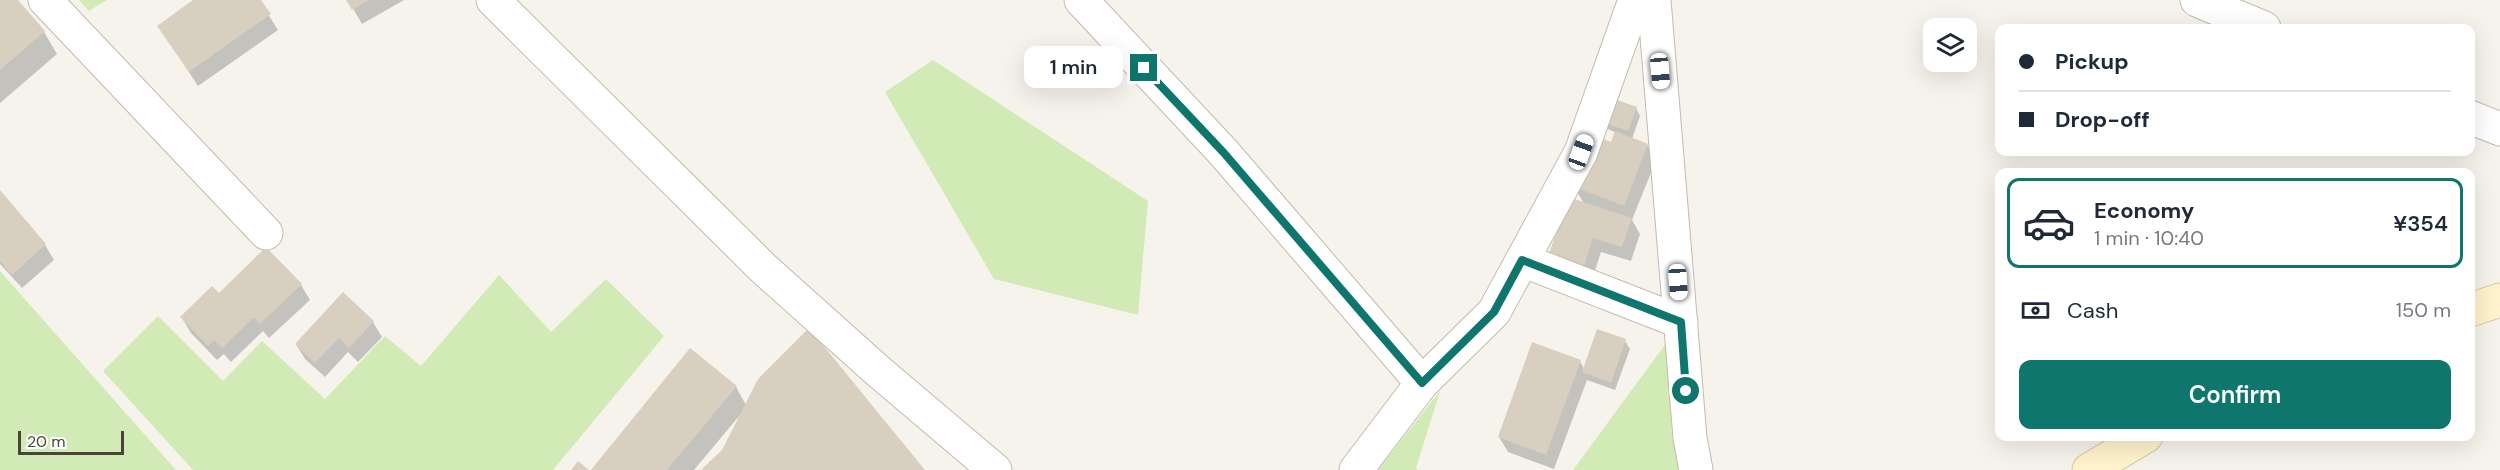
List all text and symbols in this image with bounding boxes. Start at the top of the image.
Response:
map controls [1923,18,1977,72]
button: layers [1923,18,1977,72]
callout: 1 min [1024,47,1123,89]
text: Pickup [2055,47,2129,76]
car [1649,52,1671,90]
text: 1 min [1050,54,1097,80]
route end [1130,54,1157,81]
text: Drop-off [2055,105,2150,134]
car [1566,132,1596,172]
icon: car [2022,196,2076,250]
text: Economy [2094,196,2194,225]
text: ¥354 [2393,209,2448,238]
text: 1 min · 10:40 [2094,225,2204,251]
car [1668,263,1688,301]
icon: cash [2019,294,2052,327]
text: Cash [2067,296,2118,325]
text: 150 m [2396,297,2451,323]
button: Confirm [2019,360,2451,429]
route start [1672,377,1699,404]
scale bar [18,428,124,456]
text: 20 m [27,431,66,452]

